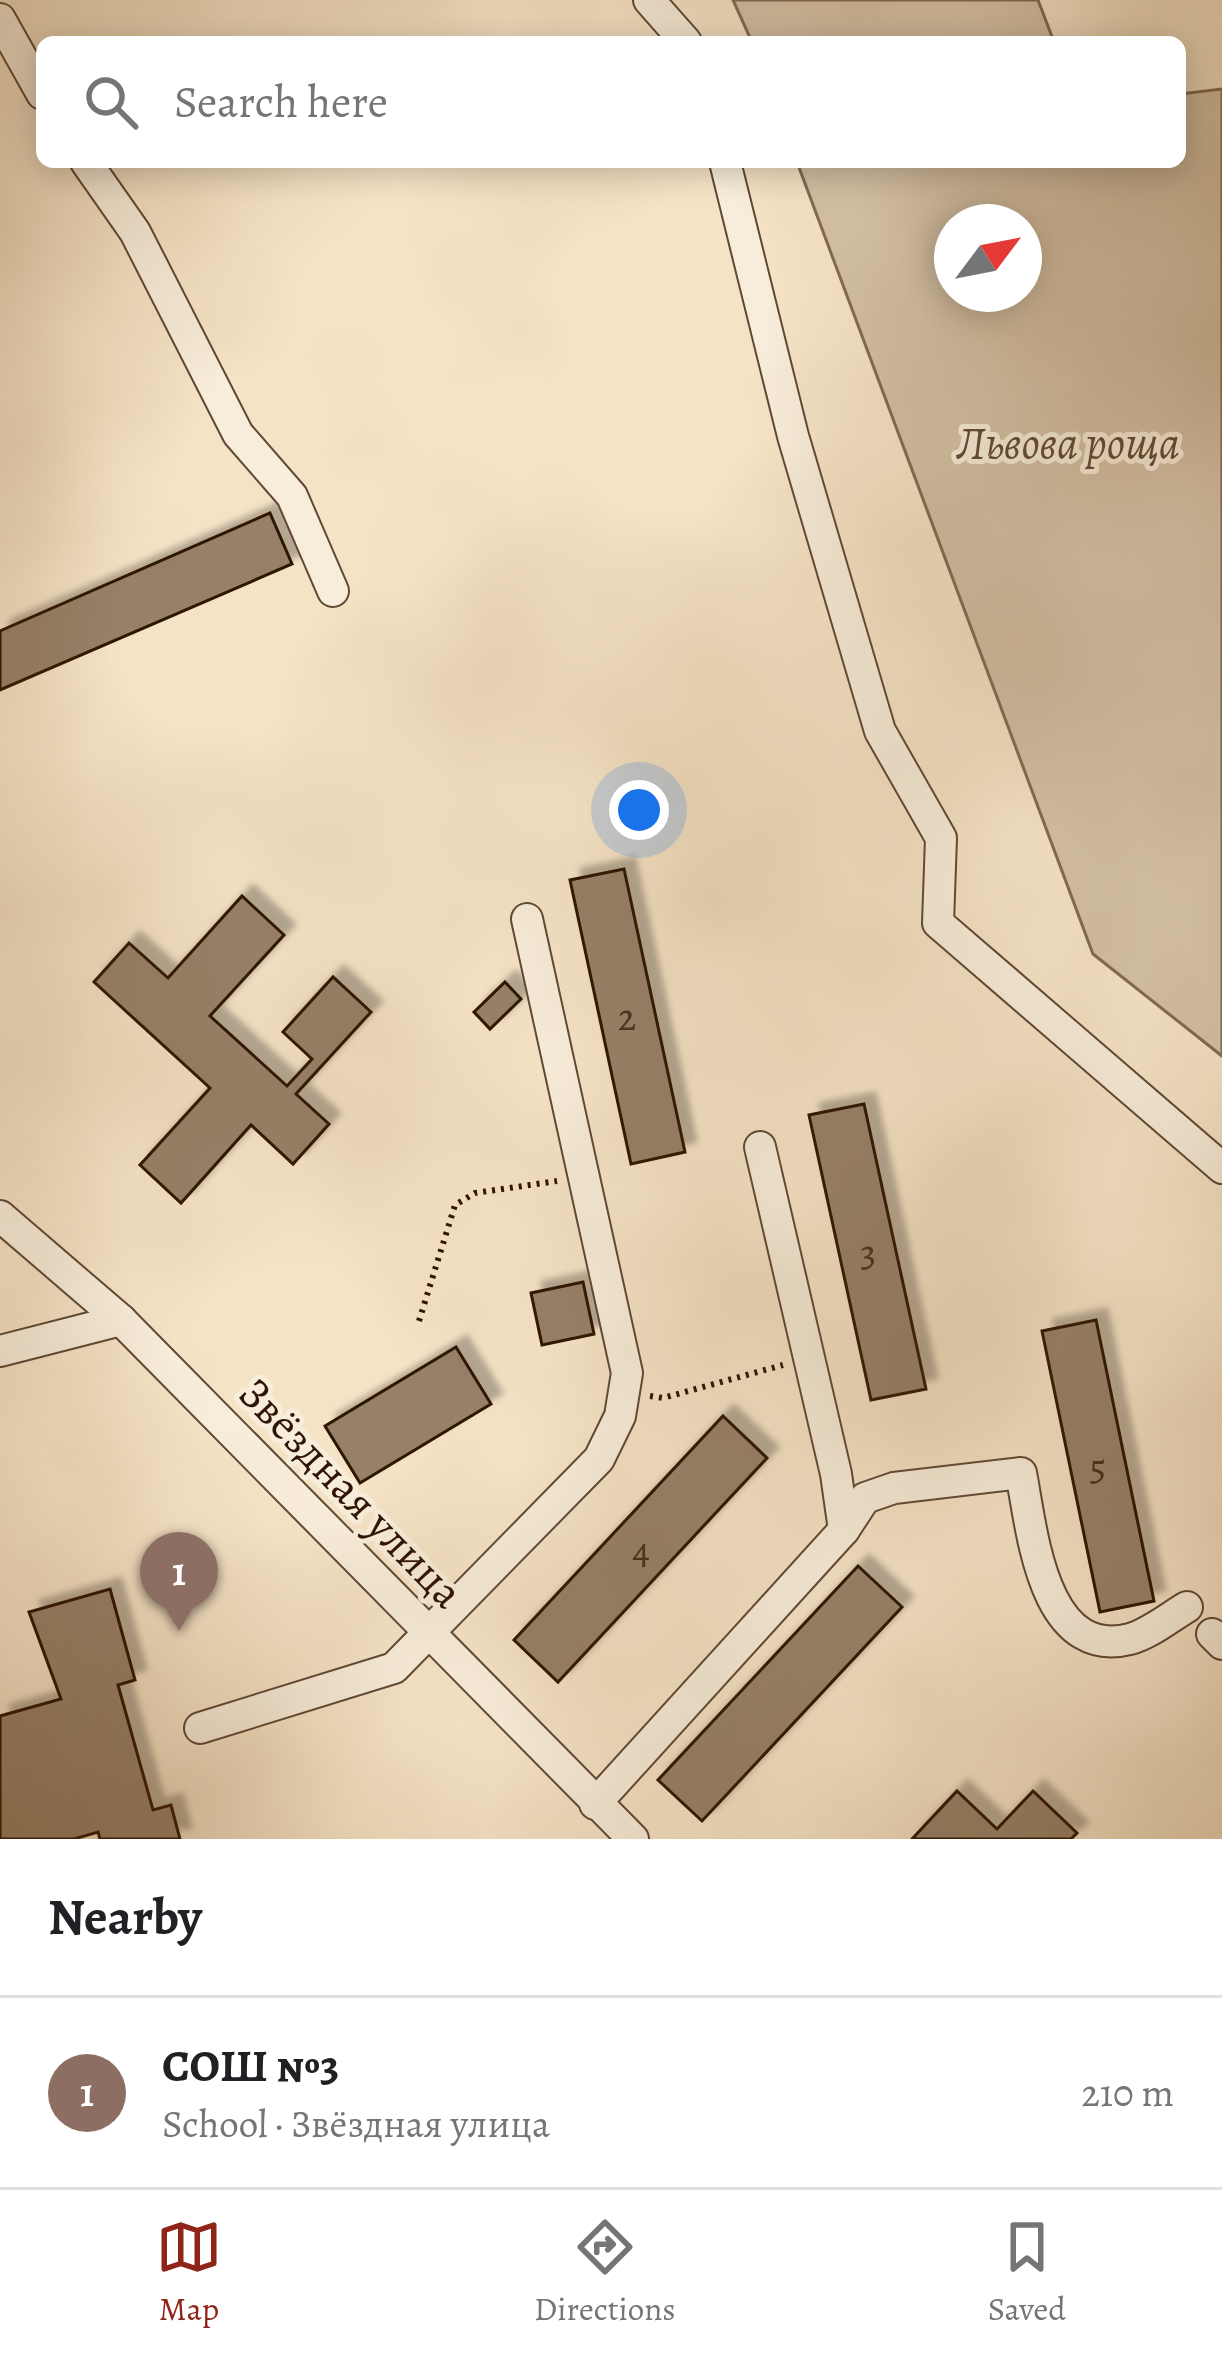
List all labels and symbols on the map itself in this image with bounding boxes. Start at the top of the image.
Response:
north arrow [934,204,1042,312]
park label: Львова роща [955,412,1180,474]
your location [609,780,669,840]
house number: 2 [618,990,636,1043]
house number: 3 [860,1226,876,1279]
street label: Звёздная улица [225,1364,478,1622]
house number: 5 [1090,1440,1106,1493]
house number: 4 [632,1523,650,1576]
pin: 1 [140,1532,218,1631]

